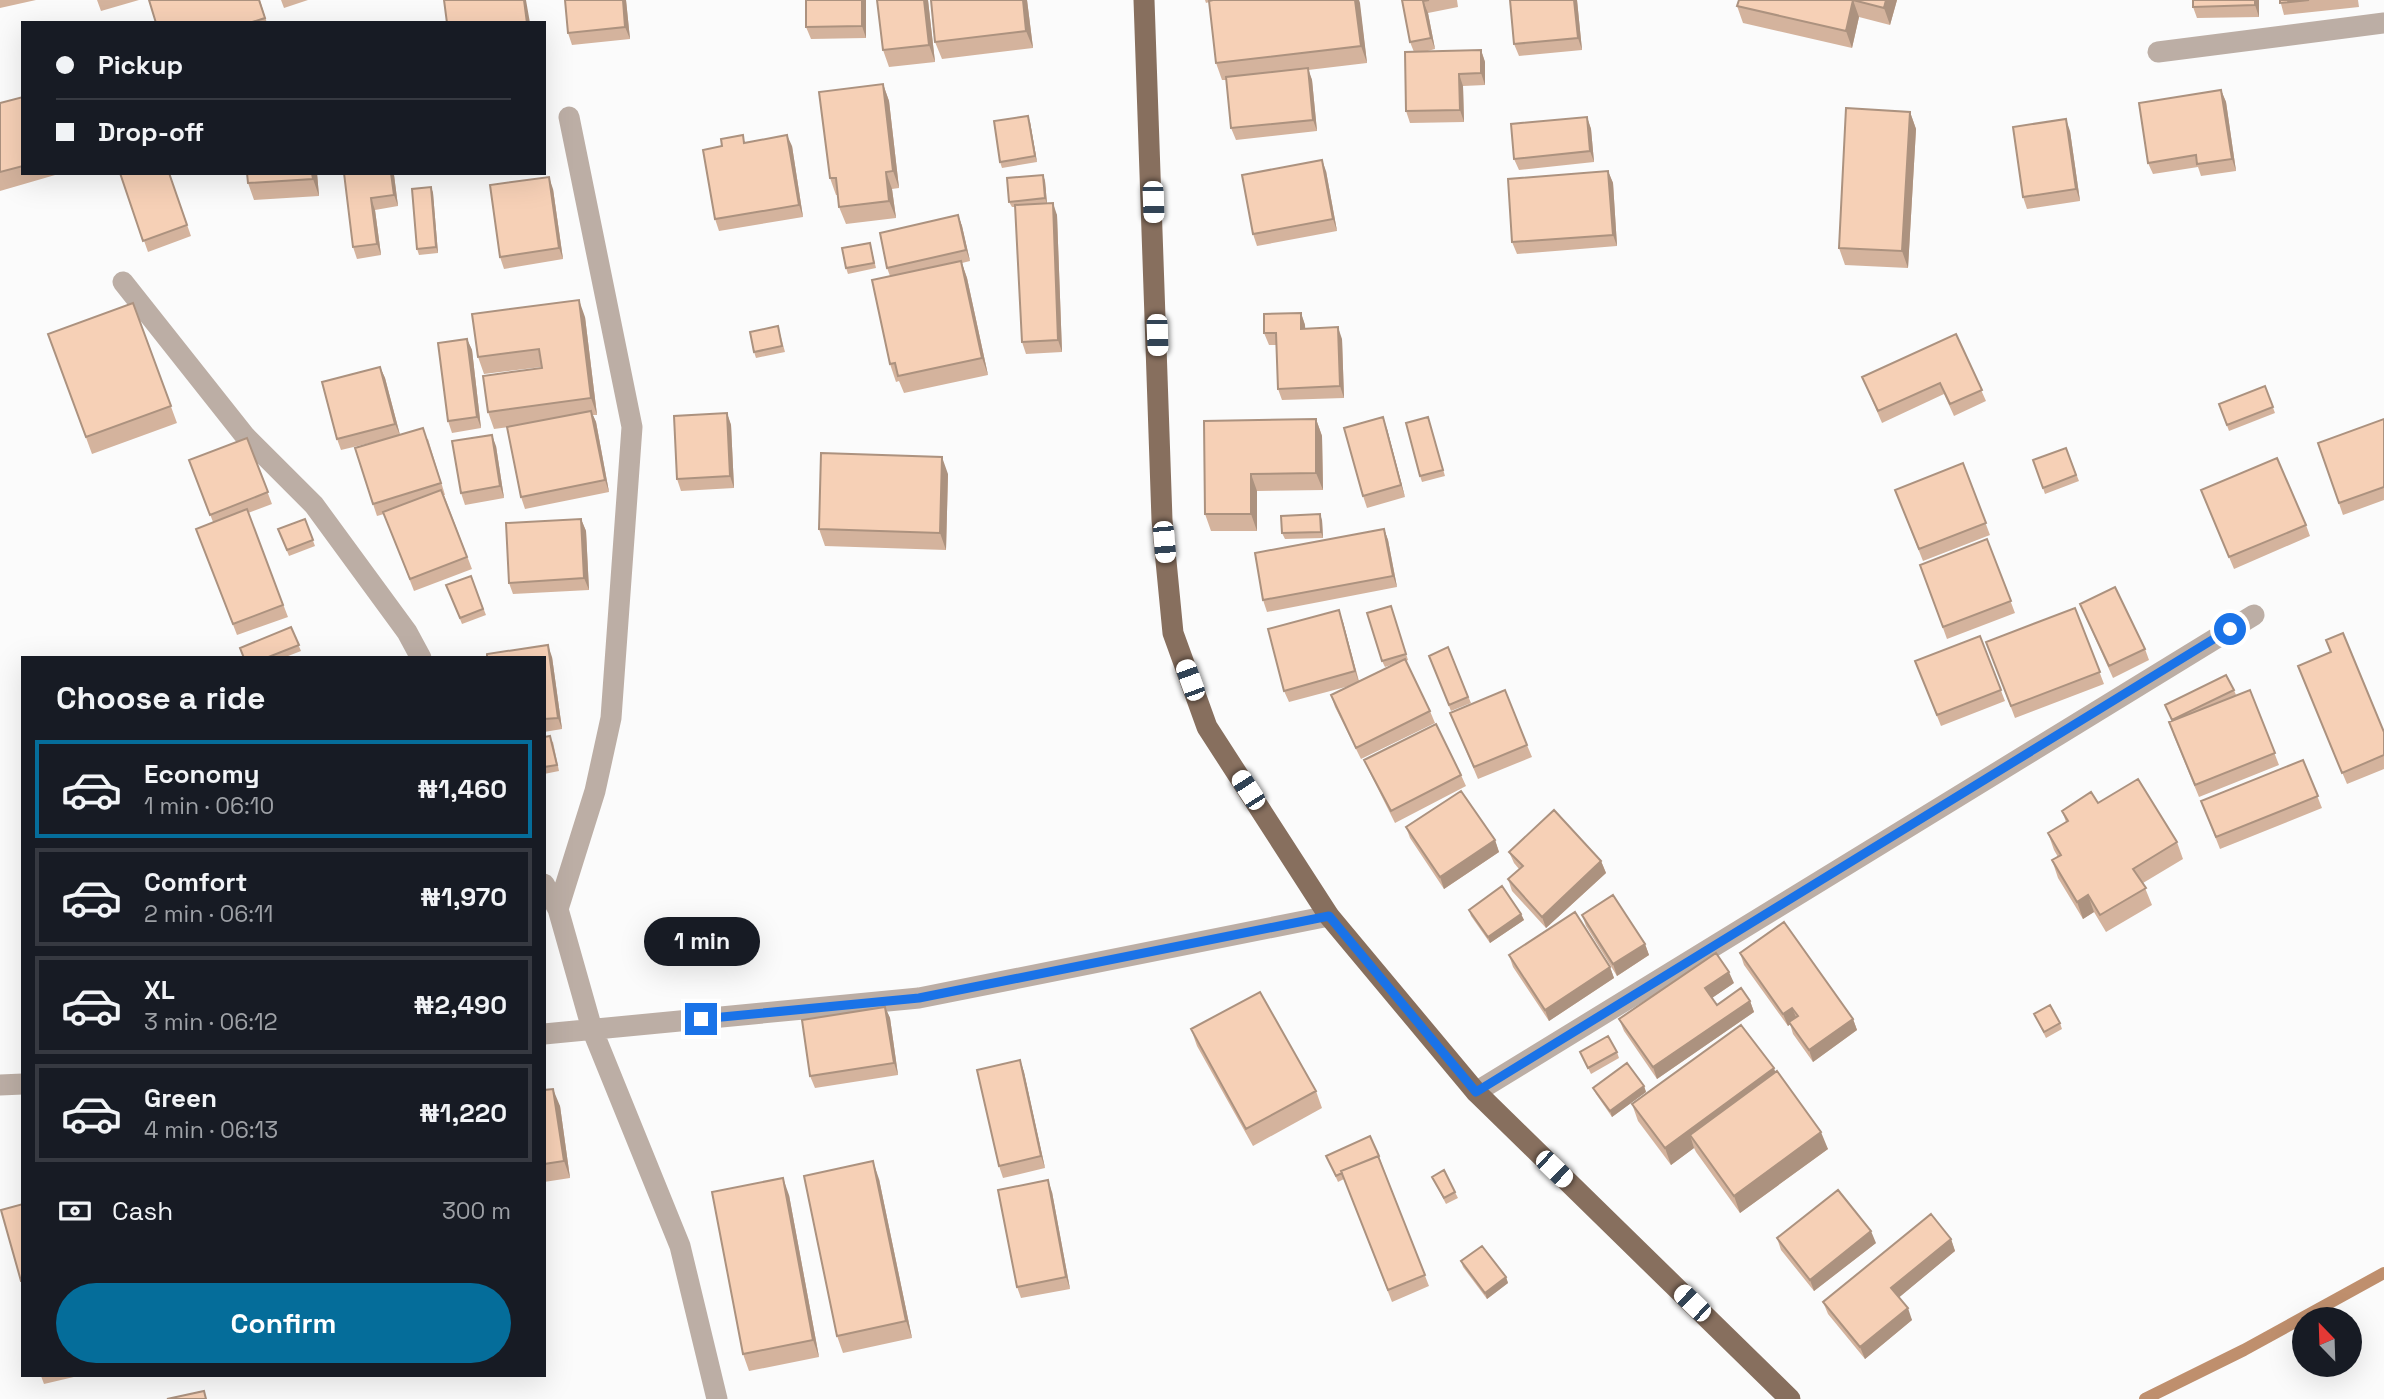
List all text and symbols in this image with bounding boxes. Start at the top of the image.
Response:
text: Pickup [98,48,183,82]
text: Drop-off [98,115,204,149]
car [1142,181,1165,223]
car [1146,314,1169,356]
car [1152,520,1177,564]
route start [2214,613,2246,645]
car [1173,657,1208,703]
text: Choose a ride [56,678,266,718]
text: Economy [144,757,260,791]
icon: car [60,758,123,821]
car [1228,767,1269,813]
text: ₦1,460 [417,772,507,806]
text: 1 min · 06:10 [144,791,274,821]
text: Comfort [144,865,247,899]
icon: car [60,866,123,929]
text: ₦1,970 [420,880,507,914]
text: 2 min · 06:11 [144,899,273,929]
callout: 1 min [643,918,759,967]
text: 1 min [674,926,730,956]
text: XL [144,973,175,1007]
icon: car [60,974,123,1037]
text: ₦2,490 [414,988,507,1022]
route end [685,1003,717,1035]
text: 3 min · 06:12 [144,1007,278,1037]
text: Green [144,1081,217,1115]
icon: car [60,1082,123,1145]
text: ₦1,220 [419,1096,507,1130]
text: 4 min · 06:13 [144,1115,278,1145]
car [1532,1147,1577,1191]
icon: cash [56,1192,94,1230]
text: Cash [112,1194,173,1228]
text: 300 m [442,1196,511,1226]
car [1670,1281,1715,1325]
button: Confirm [56,1283,511,1363]
north arrow [2292,1307,2362,1377]
map controls [2292,1307,2362,1377]

